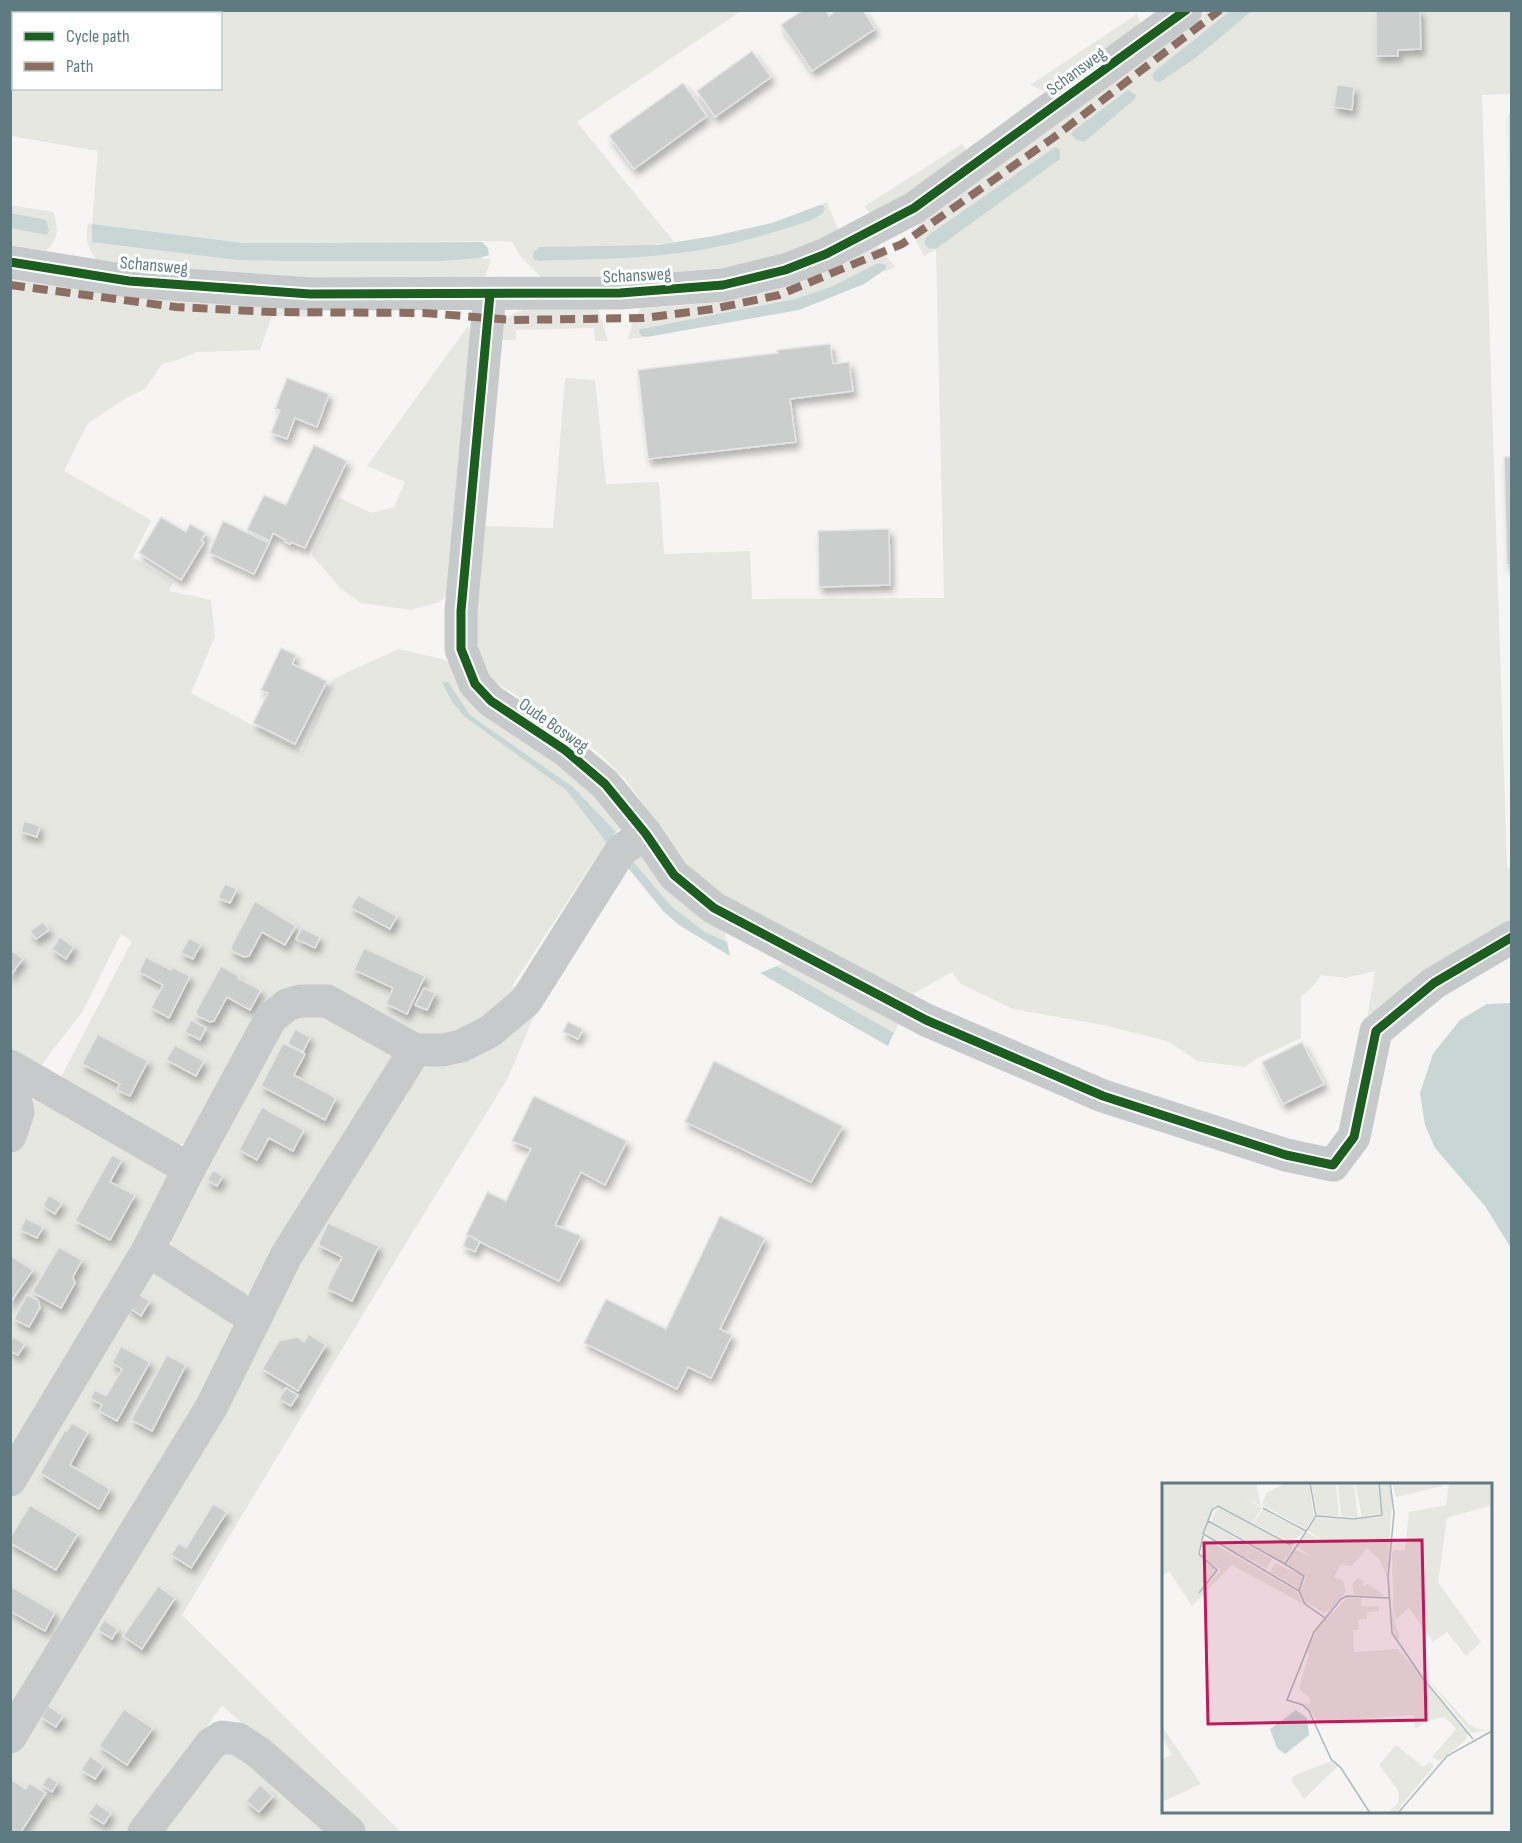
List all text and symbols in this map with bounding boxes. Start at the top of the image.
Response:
legend [12,12,222,90]
text: Cycle path [66,26,130,47]
street label: Schansweg [1043,43,1110,100]
text: Path [66,56,94,77]
street label: Schansweg [119,252,189,279]
street label: Schansweg [602,263,672,288]
street label: Oude Bosweg [515,694,593,757]
inset map [1162,1483,1492,1813]

